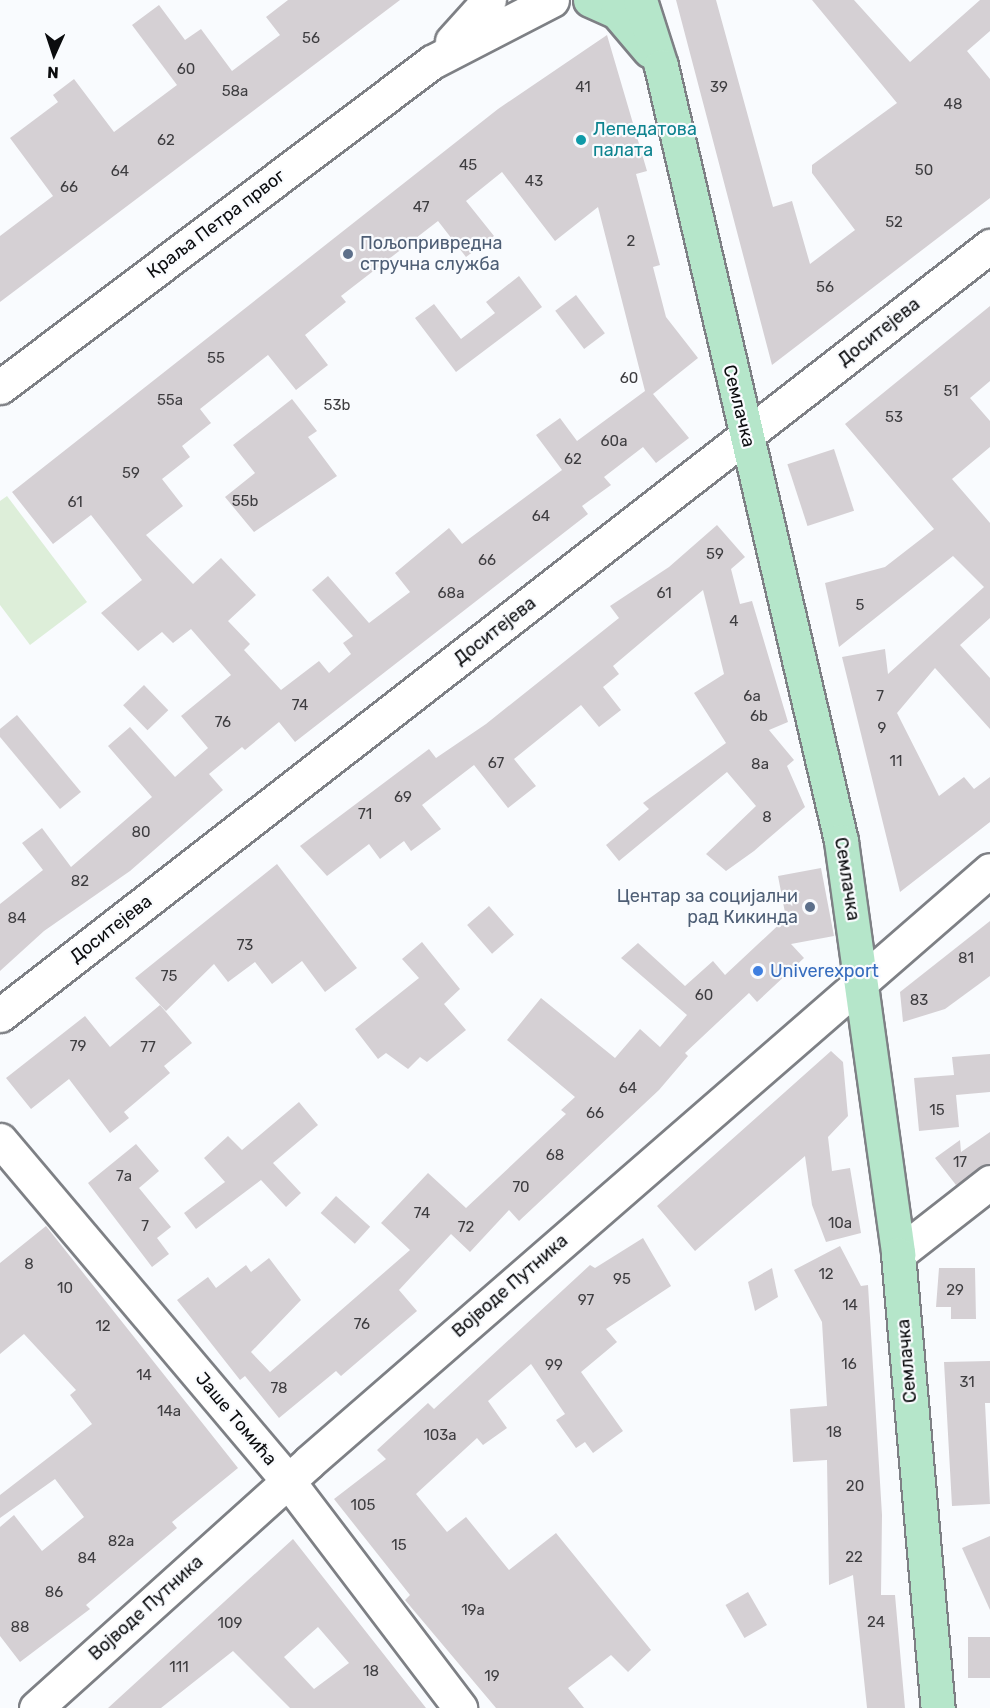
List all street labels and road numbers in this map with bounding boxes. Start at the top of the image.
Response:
street label: Краља Петра првог [143,165,289,283]
street label: Доситејева [834,293,924,371]
street label: Семлачка [718,363,760,449]
street label: Доситејева [450,592,540,670]
street label: Семлачка [830,836,864,922]
street label: Доситејева [66,890,156,968]
street label: Војводе Путника [448,1230,572,1342]
street label: Семлачка [893,1318,921,1404]
street label: Јаше Томића [191,1368,281,1470]
street label: Војводе Путника [84,1551,208,1665]

